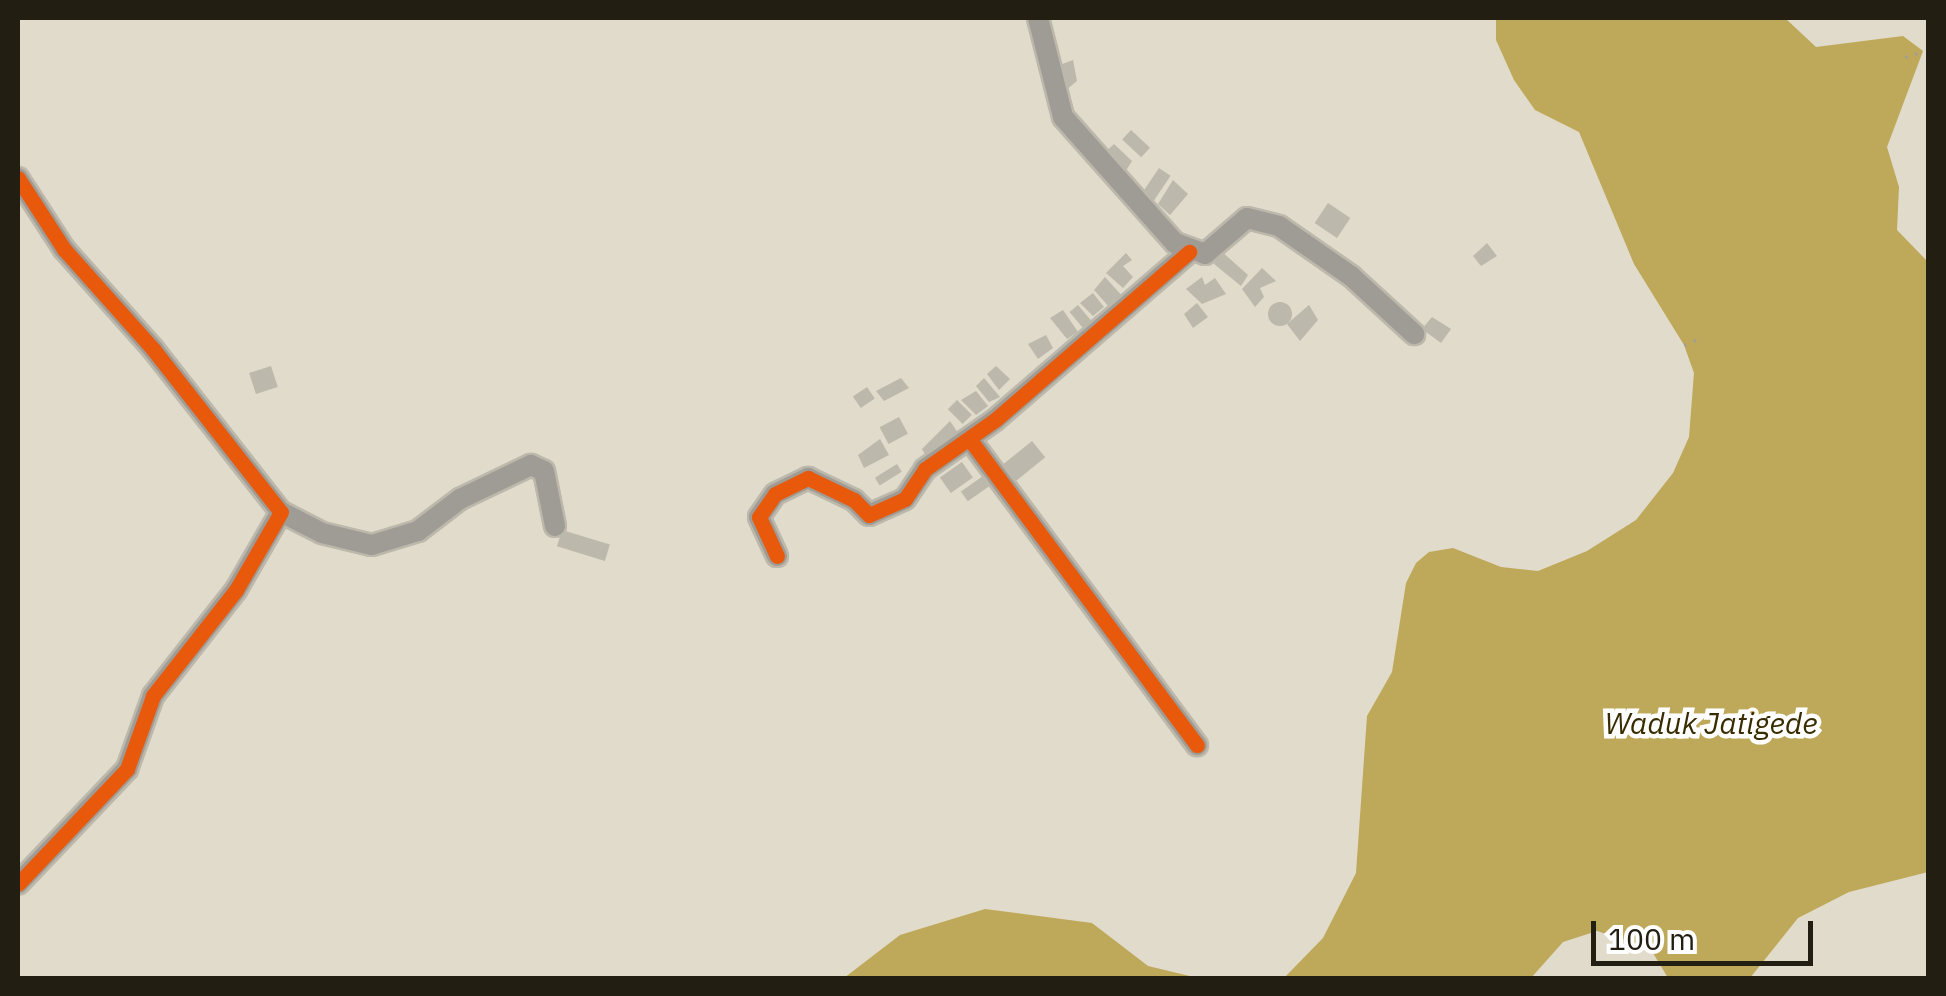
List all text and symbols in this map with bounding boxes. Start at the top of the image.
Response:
water label: Waduk Jatigede [1604,705,1818,741]
scale bar [1596,901,1818,963]
text: 100 m [1608,919,1695,958]

